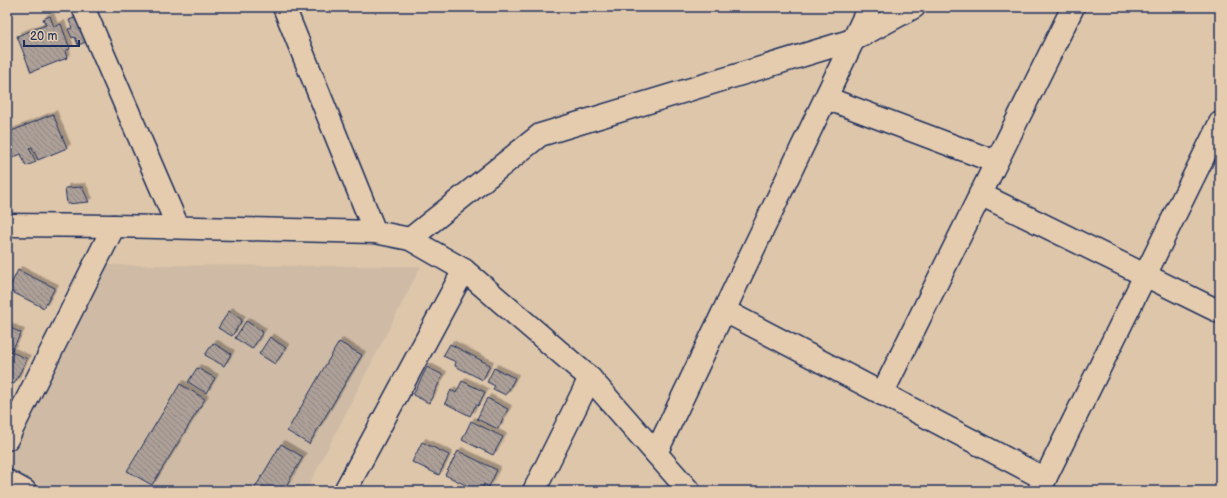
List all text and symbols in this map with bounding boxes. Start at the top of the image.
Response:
scale bar [24,22,79,48]
text: 20 m [30,29,57,44]

